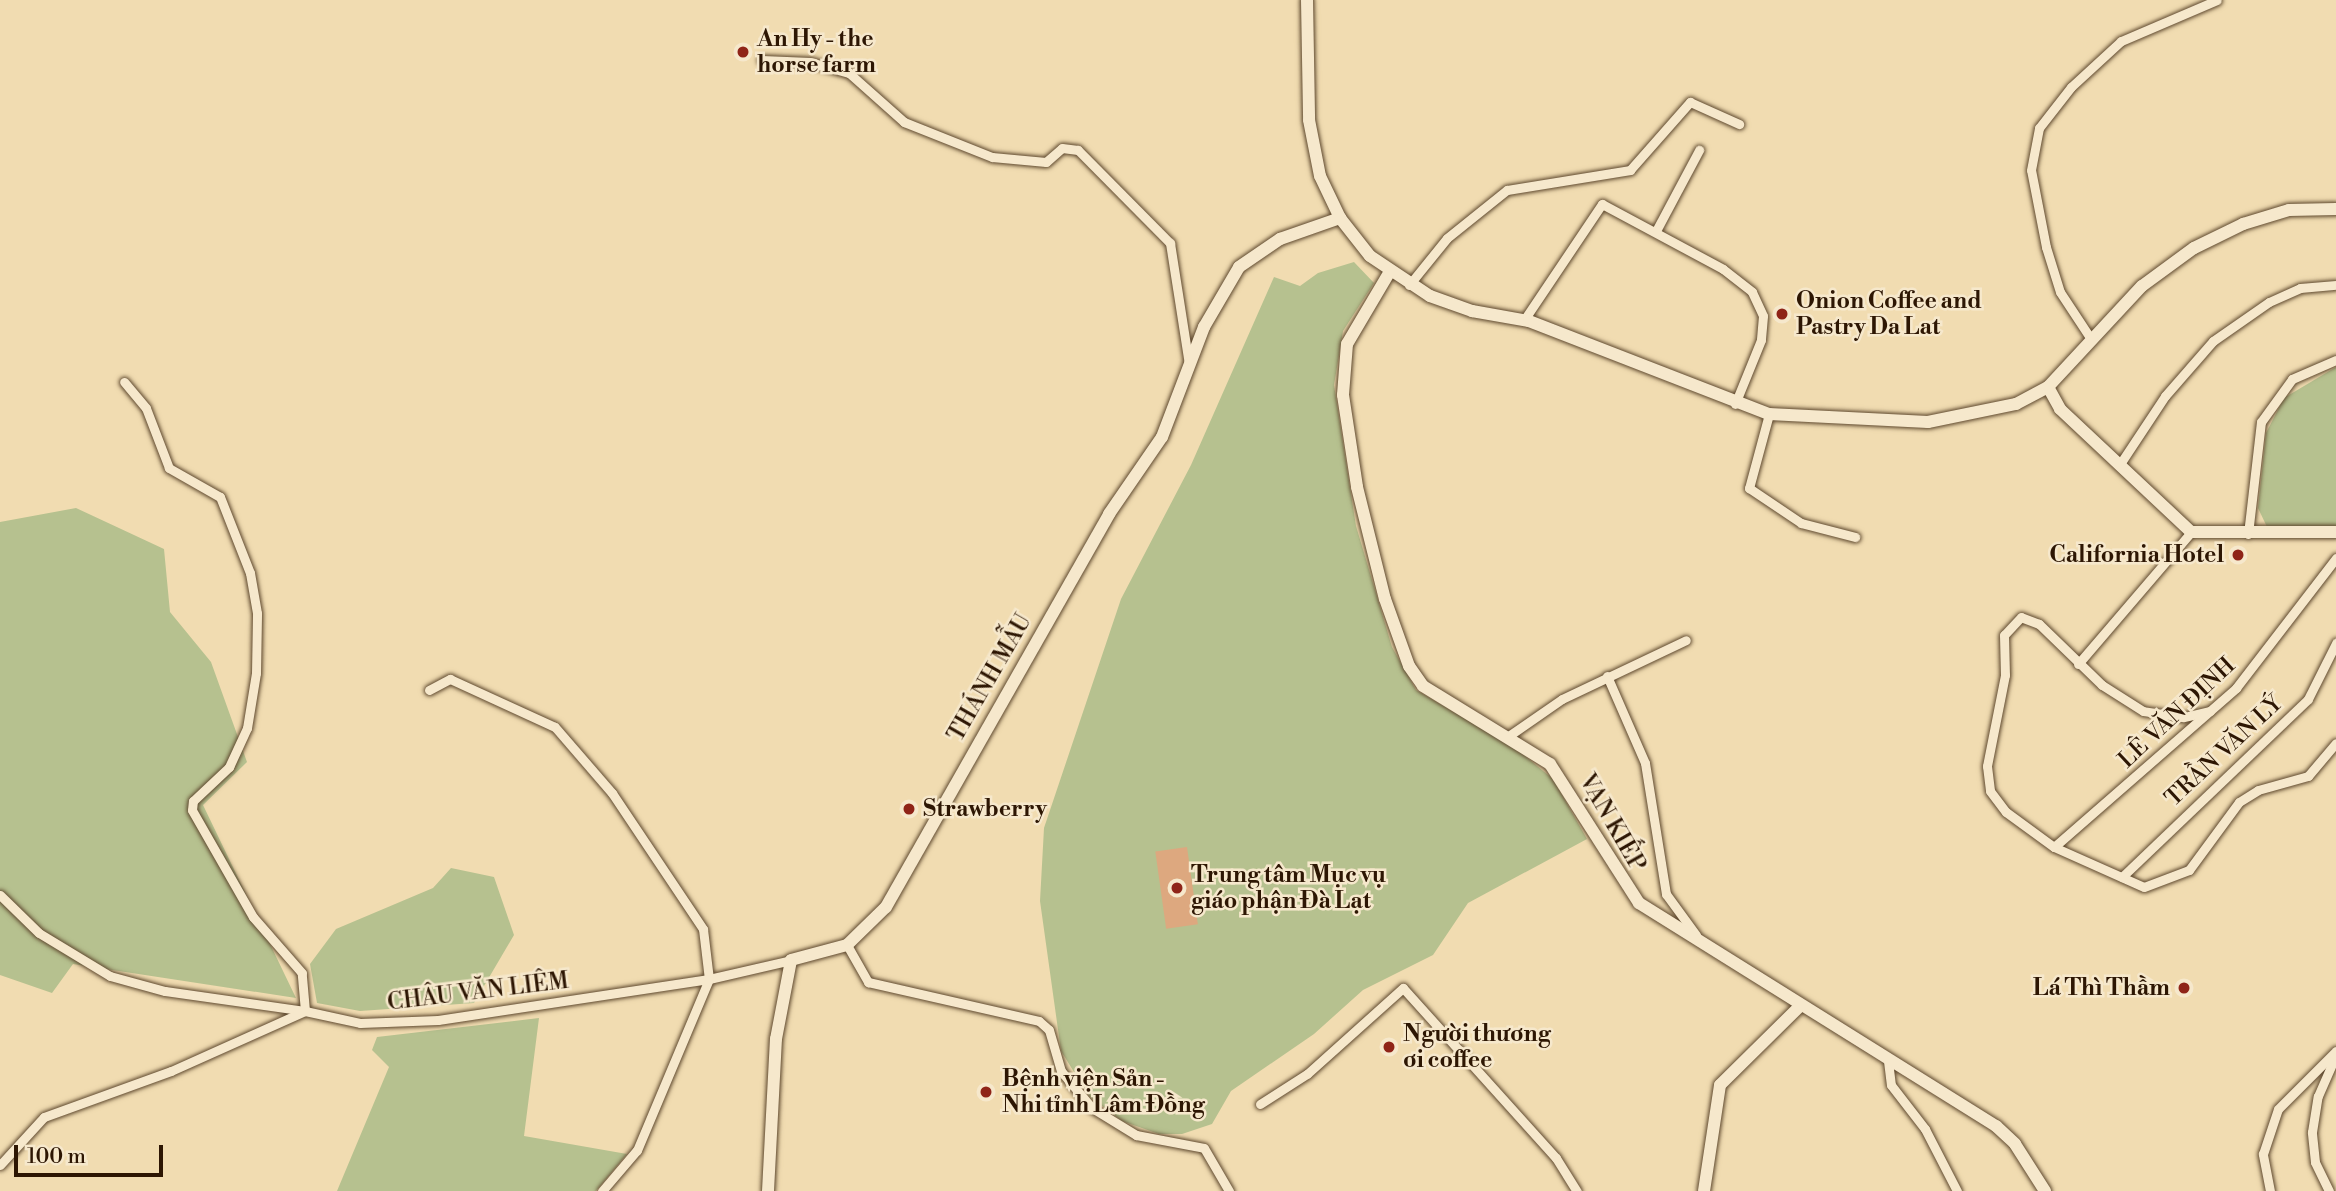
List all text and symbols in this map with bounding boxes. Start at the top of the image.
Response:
place label: An Hy - the horse farm [757,25,876,79]
marker: An Hy - the horse farm [735,44,751,60]
place label: Onion Coffee and Pastry Da Lat [1796,287,1982,341]
marker: Onion Coffee and Pastry Da Lat [1774,306,1790,322]
place label: California Hotel [2049,541,2224,569]
marker: California Hotel [2230,547,2246,563]
street label: THÁNH MẪU [942,609,1038,747]
street label: LÊ VĂN ĐỊNH [2113,652,2241,774]
street label: TRẦN VĂN LÝ [2160,690,2288,812]
street label: VẠN KIẾP [1573,769,1651,877]
place label: Strawberry [923,795,1047,823]
marker: Strawberry [901,801,917,817]
place label: Trung tâm Mục vụ giáo phận Đà Lạt [1191,861,1386,915]
marker: Trung tâm Mục vụ giáo phận Đà Lạt [1169,880,1185,896]
street label: CHÂU VĂN LIÊM [386,967,570,1017]
place label: Lá Thì Thầm [2033,974,2170,1002]
marker: Lá Thì Thầm [2176,980,2192,996]
place label: Người thương ơi coffee [1403,1020,1551,1074]
marker: Người thương ơi coffee [1381,1039,1397,1055]
place label: Bệnh viện Sản - Nhi tỉnh Lâm Đồng [1002,1065,1205,1119]
marker: Bệnh viện Sản - Nhi tỉnh Lâm Đồng [976,1082,996,1102]
scale bar [18,1132,166,1176]
text: 100 m [27,1144,86,1170]

